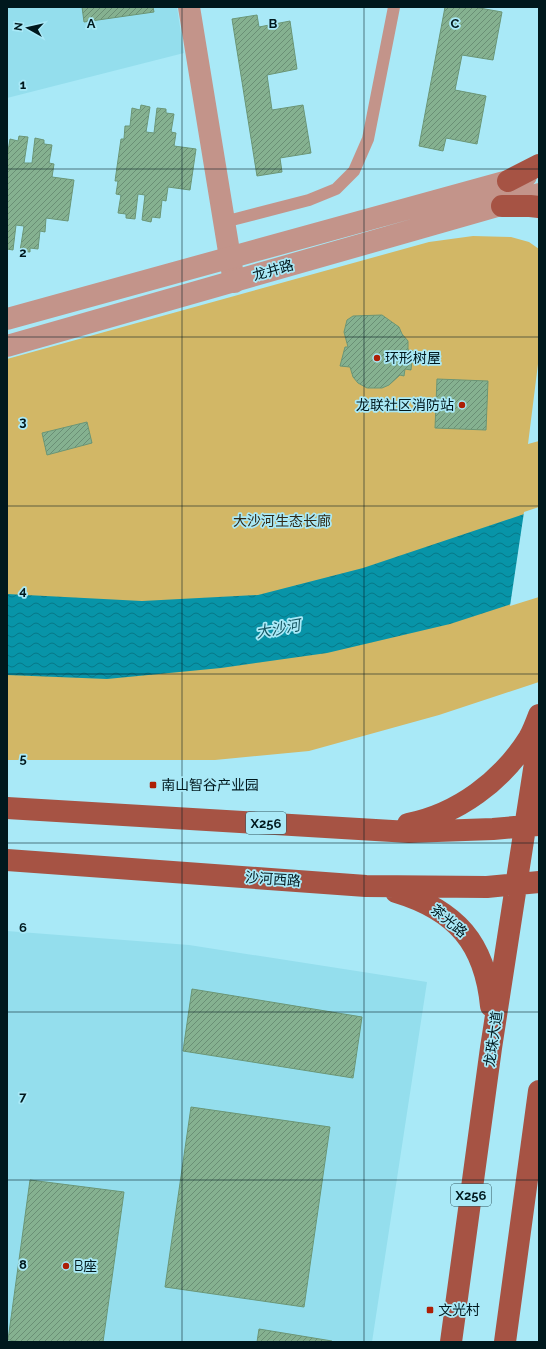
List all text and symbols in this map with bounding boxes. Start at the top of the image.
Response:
north arrow [8,8,48,48]
text: A [87,16,96,31]
text: B [269,16,278,31]
text: C [451,16,460,31]
text: N [12,22,26,32]
text: 1 [20,77,27,92]
text: 2 [19,245,27,260]
street label: 龙井路 [251,257,295,283]
place label: 环形树屋 [385,350,441,366]
marker: 环形树屋 [372,353,382,363]
place label: 龙联社区消防站 [356,397,454,413]
marker: 龙联社区消防站 [457,400,467,410]
text: 3 [19,414,27,429]
park label: 大沙河生态长廊 [233,513,331,529]
text: 4 [19,583,27,598]
water label: 大沙河 [254,616,305,642]
text: 5 [19,751,27,766]
place label: 南山智谷产业园 [161,777,259,793]
marker: 南山智谷产业园 [148,780,158,790]
road number: X256 [246,812,286,834]
street label: 沙河西路 [245,869,301,889]
street label: 茶光路 [428,901,470,941]
text: 6 [19,920,27,935]
street label: 龙珠大道 [481,1010,505,1068]
text: 7 [19,1089,27,1104]
road number: X256 [451,1184,491,1206]
text: 8 [19,1257,27,1272]
place label: B座 [74,1258,97,1274]
marker: B座 [61,1261,71,1271]
place label: 文光村 [438,1302,480,1318]
marker: 文光村 [425,1305,435,1315]

